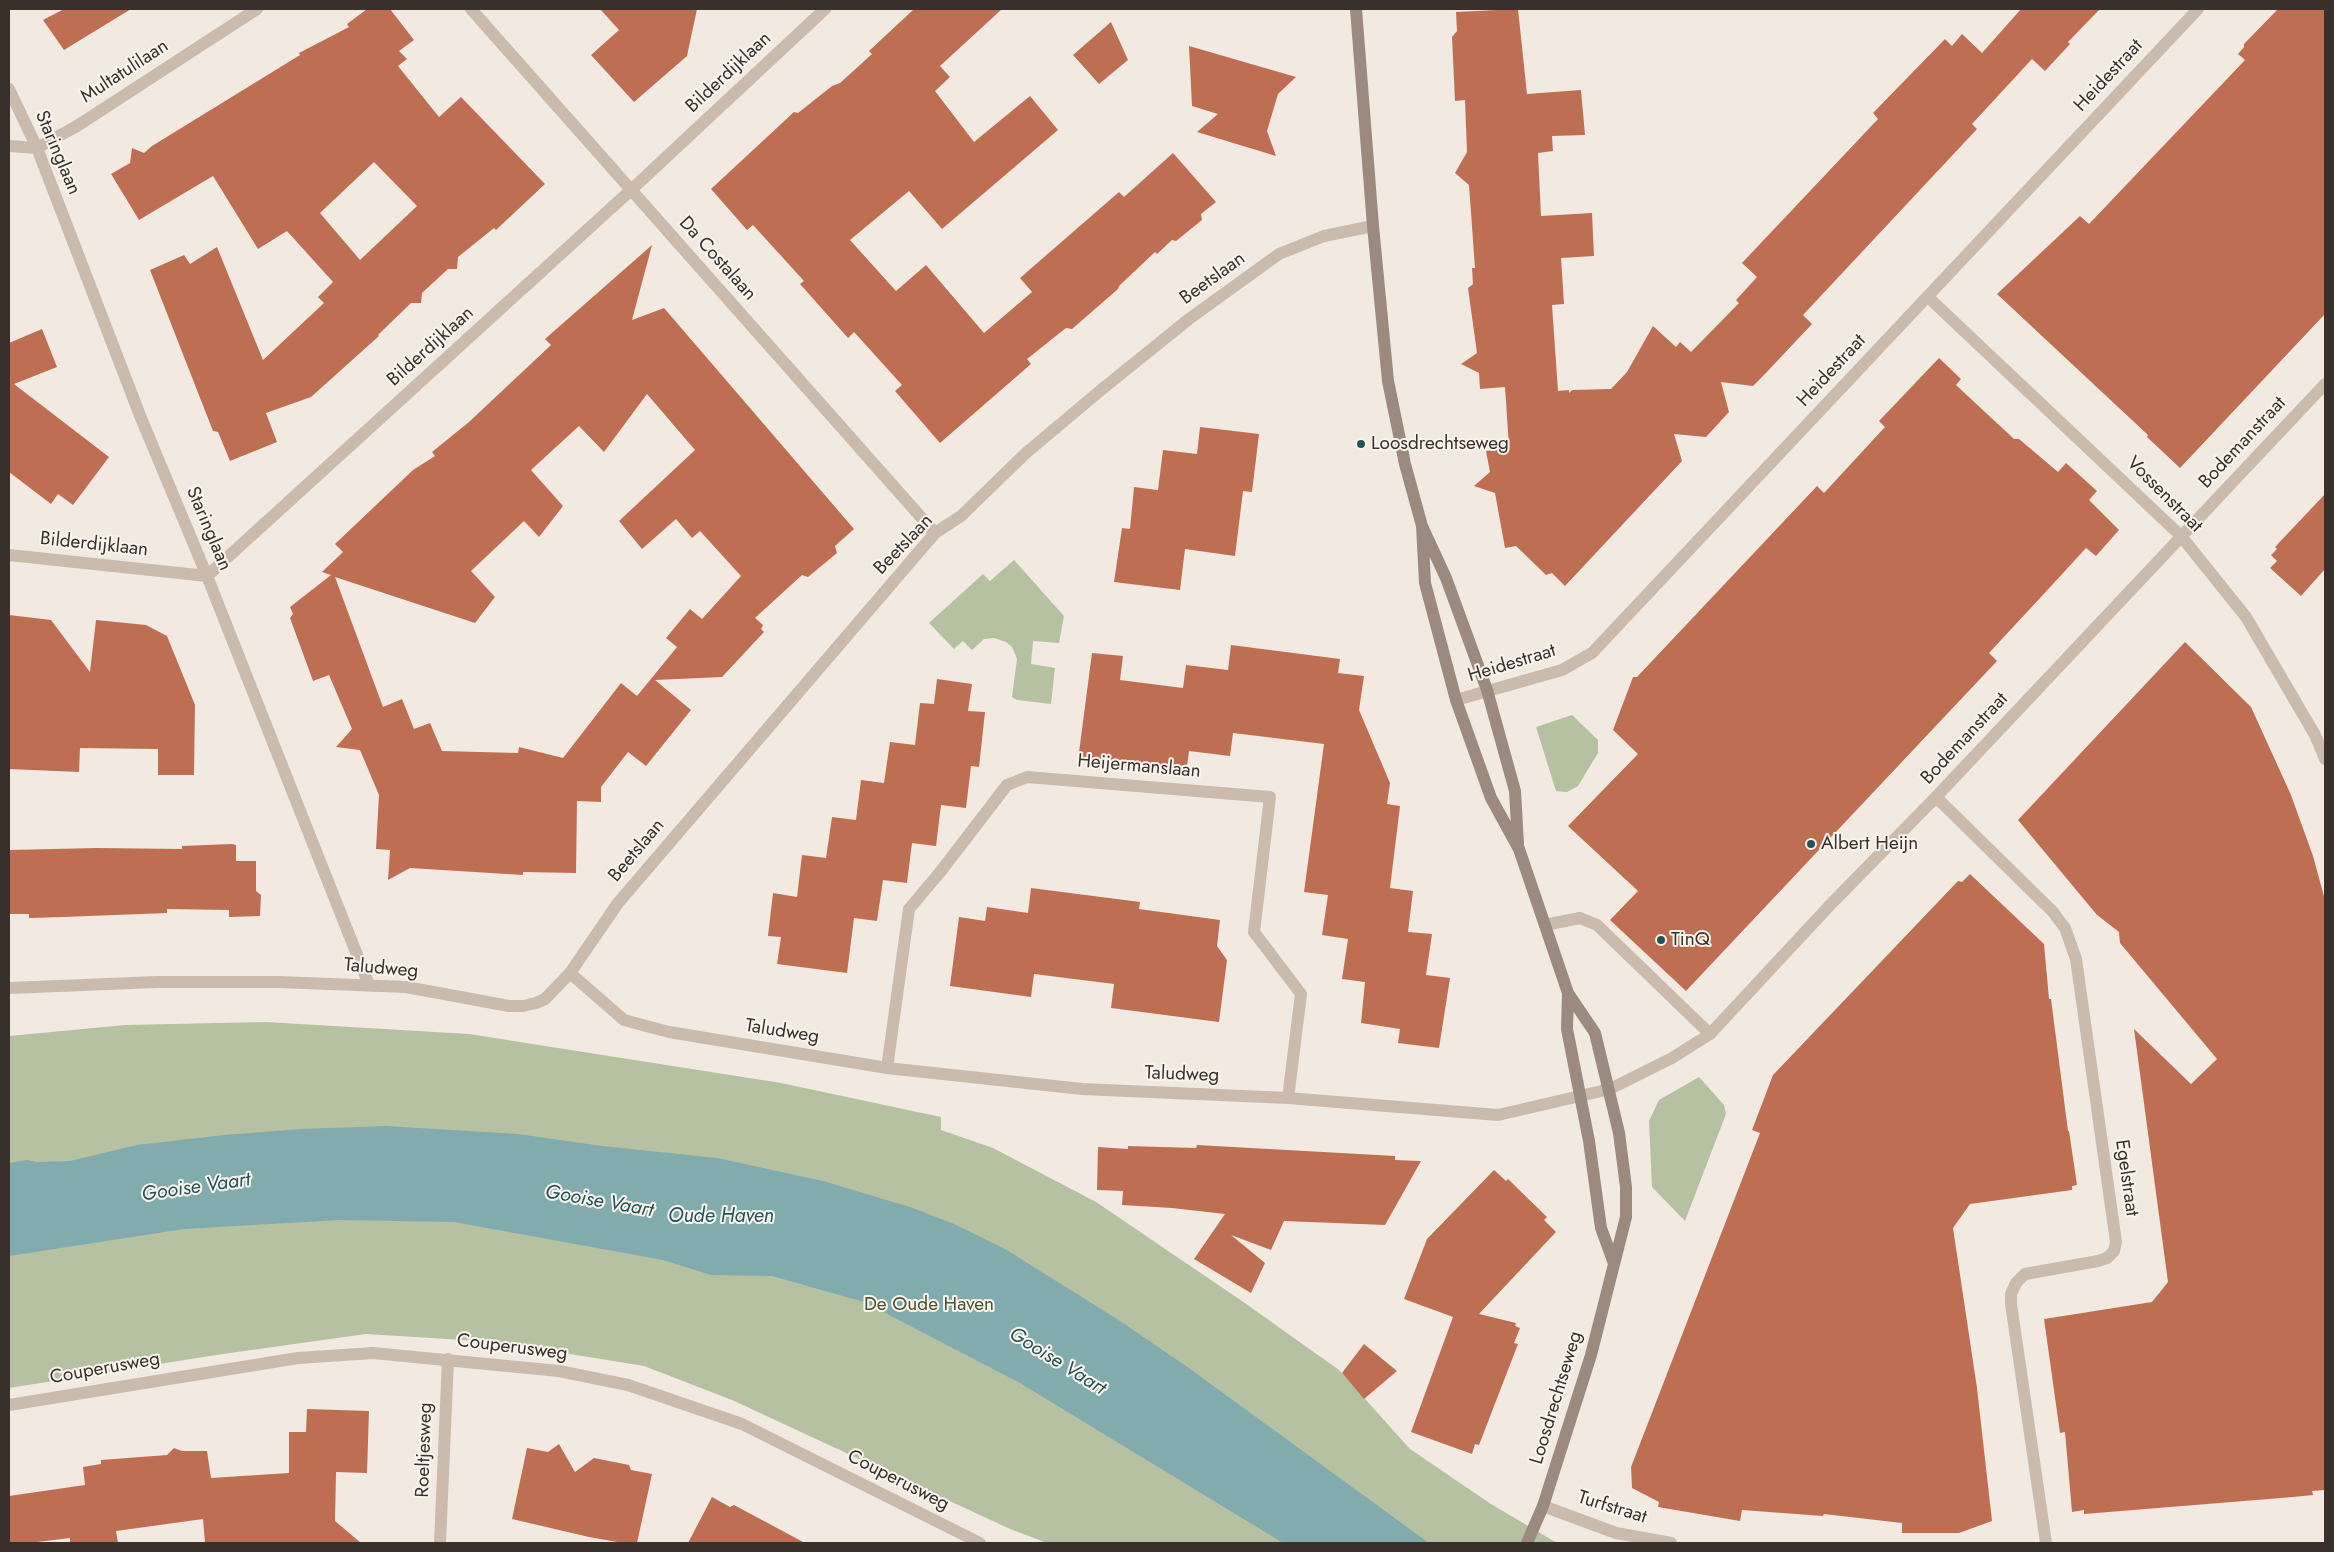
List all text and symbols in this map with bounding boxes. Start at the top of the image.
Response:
street label: Bilderdijklaan [682,28,776,118]
street label: Multatulilaan [77,35,173,109]
street label: Heidestraat [2070,35,2148,117]
street label: Staringlaan [29,108,85,198]
street label: Da Costalaan [673,212,761,306]
street label: Beetslaan [1176,248,1250,310]
street label: Bilderdijklaan [383,302,479,392]
street label: Heidestraat [1793,330,1871,412]
street label: Bodemanstraat [2195,392,2291,494]
place label: Loosdrechtseweg [1371,433,1509,455]
marker: Loosdrechtseweg [1355,438,1367,450]
street label: Vossenstraat [2121,452,2207,538]
street label: Staringlaan [180,484,236,574]
street label: Beetslaan [870,510,938,580]
street label: Bilderdijklaan [39,528,149,562]
street label: Heidestraat [1465,640,1559,688]
street label: Bodemanstraat [1917,688,2013,790]
street label: Heijermanslaan [1076,750,1202,784]
street label: Beetslaan [604,815,670,887]
place label: Albert Heijn [1821,833,1918,855]
marker: Albert Heijn [1805,838,1817,850]
place label: TinQ [1671,929,1710,951]
marker: TinQ [1655,934,1667,946]
street label: Taludweg [343,954,419,984]
street label: Taludweg [743,1015,821,1049]
street label: Taludweg [1144,1062,1220,1088]
street label: Egelstraat [2109,1138,2143,1218]
water label: Gooise Vaart [140,1169,252,1207]
water label: Gooise Vaart [543,1181,655,1223]
water label: Oude Haven [668,1205,774,1229]
park label: De Oude Haven [864,1294,994,1316]
water label: Gooise Vaart [1004,1323,1110,1401]
street label: Loosdrechtseweg [1526,1329,1588,1467]
street label: Couperusweg [455,1330,569,1366]
street label: Couperusweg [48,1348,162,1390]
street label: Roeltjesweg [412,1402,438,1498]
street label: Couperusweg [843,1446,953,1516]
street label: Turfstraat [1575,1487,1649,1529]

